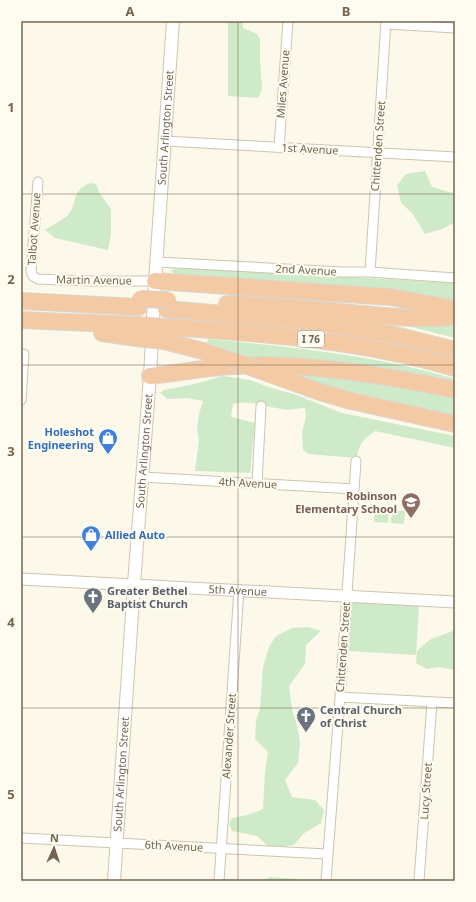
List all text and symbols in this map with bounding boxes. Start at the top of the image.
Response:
text: A [126,2,135,20]
text: B [342,2,350,20]
street label: Miles Avenue [273,49,292,119]
street label: South Arlington Street [154,70,177,186]
text: 1 [7,98,15,116]
street label: Chittenden Street [367,100,388,192]
street label: 1st Avenue [281,140,339,157]
street label: Talbot Avenue [23,192,44,266]
street label: 2nd Avenue [275,260,337,279]
text: 2 [7,270,15,288]
street label: Martin Avenue [56,271,132,288]
road number: I 76 [298,331,324,347]
street label: South Arlington Street [132,393,156,509]
place label: Holeshot Engineering [28,424,94,452]
shop icon: Holeshot Engineering [97,427,119,455]
text: 3 [7,442,15,460]
street label: 4th Avenue [218,473,278,492]
place label: Robinson Elementary School [295,488,397,516]
school or university icon: Robinson Elementary School [400,491,422,519]
shop icon: Allied Auto [80,524,102,552]
place label: Allied Auto [105,527,165,542]
street label: 5th Avenue [208,581,267,599]
place label: Greater Bethel Baptist Church [107,583,188,611]
church icon: Greater Bethel Baptist Church [82,586,104,614]
street label: Chittenden Street [332,601,353,693]
text: 4 [7,613,15,631]
street label: Alexander Street [218,693,239,779]
place label: Central Church of Christ [320,702,402,730]
church icon: Central Church of Christ [295,705,317,733]
street label: South Arlington Street [109,716,132,832]
street label: Lucy Street [416,762,435,820]
text: 5 [7,785,15,803]
north arrow [34,828,74,868]
text: N [50,830,59,845]
street label: 6th Avenue [144,836,204,855]

